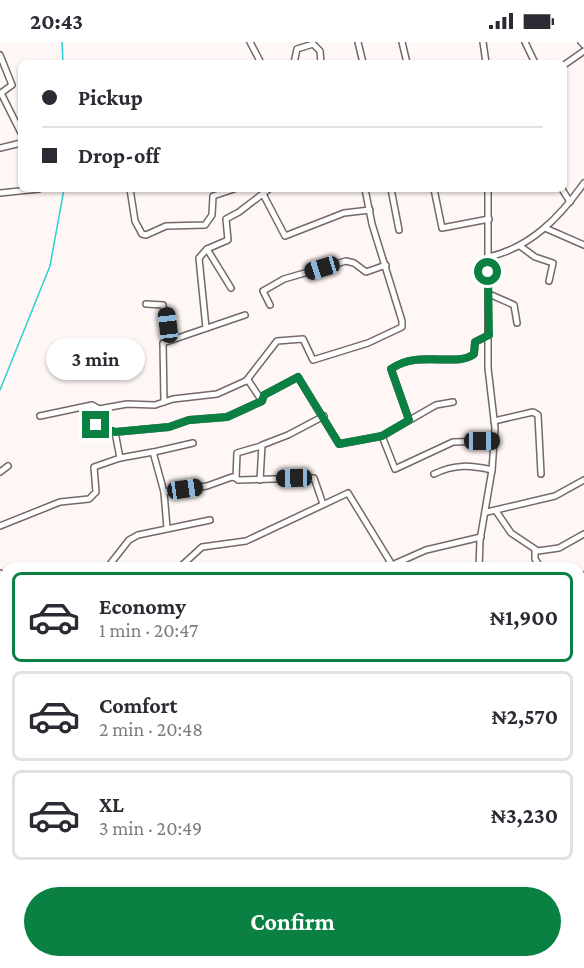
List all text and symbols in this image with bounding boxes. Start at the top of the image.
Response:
text: 20:43 [30,9,83,34]
text: Pickup [78,85,143,110]
text: Drop-off [78,143,160,168]
car [302,254,342,282]
route start [474,258,501,285]
car [157,306,179,344]
callout: 3 min [46,338,146,380]
text: 3 min [72,348,119,370]
route end [82,411,109,438]
car [464,432,500,450]
car [276,469,312,487]
car [166,478,204,500]
icon: car [27,590,81,644]
text: Economy [99,594,186,619]
text: ₦1,900 [490,605,558,630]
text: 1 min · 20:47 [99,619,198,641]
icon: car [27,689,81,743]
text: Comfort [99,693,177,718]
text: ₦2,570 [492,704,558,729]
text: 2 min · 20:48 [99,718,203,740]
icon: car [27,788,81,842]
text: XL [99,792,124,817]
text: ₦3,230 [491,803,558,828]
text: 3 min · 20:49 [99,817,202,839]
button: Confirm [24,887,561,956]

